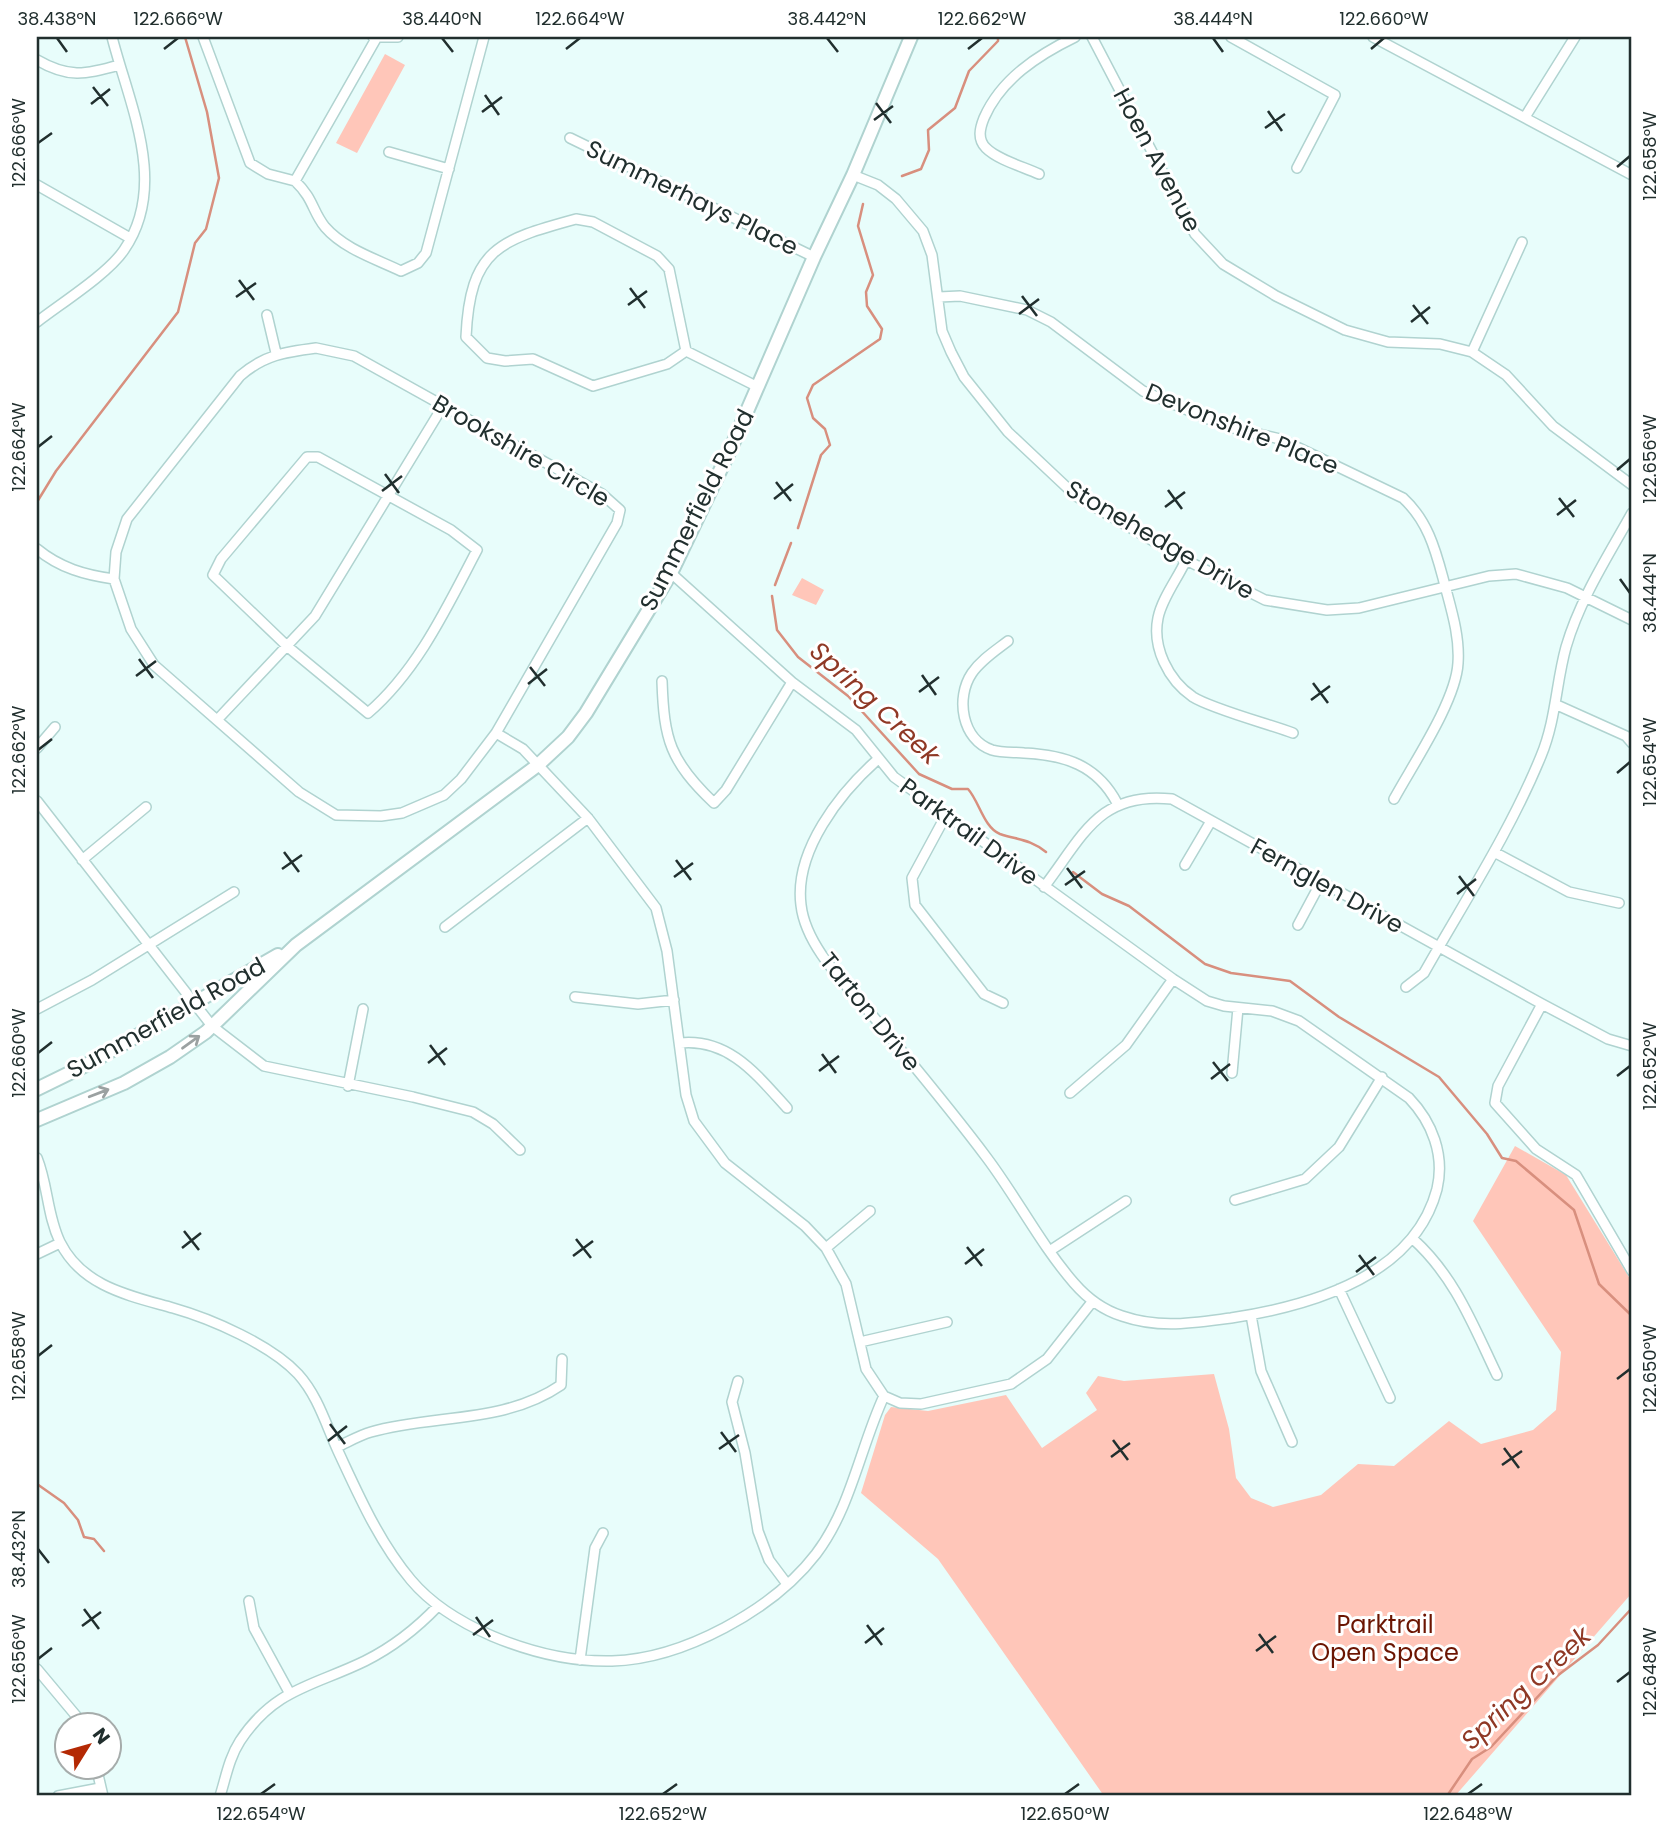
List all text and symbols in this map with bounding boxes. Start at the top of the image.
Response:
text: 38.438°N [17,6,97,31]
text: 122.666°W [133,6,223,31]
text: 38.440°N [402,6,482,31]
text: 122.664°W [535,6,625,31]
text: 38.442°N [788,6,866,31]
text: 122.662°W [938,6,1027,31]
text: 38.444°N [1173,6,1253,31]
text: 122.660°W [1339,6,1429,31]
street label: Hoen Avenue [1106,82,1209,238]
text: 122.666°W [6,98,31,188]
text: 122.658°W [1637,111,1662,201]
street label: Summerhays Place [581,132,804,263]
street label: Devonshire Place [1141,375,1344,482]
street label: Brookshire Circle [427,386,616,515]
text: 122.664°W [6,402,31,492]
street label: Summerfield Road [631,403,762,616]
text: 122.656°W [1637,414,1662,504]
street label: Stonehedge Drive [1060,472,1261,607]
text: 38.444°N [1637,553,1662,633]
water label: Spring Creek [802,633,949,774]
text: 122.662°W [6,705,31,794]
text: 122.654°W [1637,717,1662,807]
street label: Parktrail Drive [893,770,1045,893]
street label: Fernglen Drive [1245,830,1410,941]
street label: Tarton Drive [812,945,929,1078]
street label: Summerfield Road [61,949,271,1086]
text: 122.660°W [6,1008,31,1098]
text: 122.652°W [1637,1021,1662,1110]
one-way arrow [181,1035,200,1049]
one-way arrow [88,1086,110,1098]
text: 122.658°W [6,1311,31,1401]
text: 122.650°W [1637,1324,1662,1414]
text: 38.432°N [6,1510,31,1588]
park label: Parktrail Open Space [1311,1608,1459,1669]
text: 122.656°W [6,1614,31,1704]
water label: Spring Creek [1453,1617,1600,1758]
text: 122.648°W [1637,1627,1662,1717]
north arrow [52,1710,122,1780]
text: N [86,1722,116,1750]
text: 122.654°W [216,1801,306,1826]
text: 122.652°W [619,1801,708,1826]
text: 122.650°W [1020,1801,1110,1826]
text: 122.648°W [1423,1801,1513,1826]

